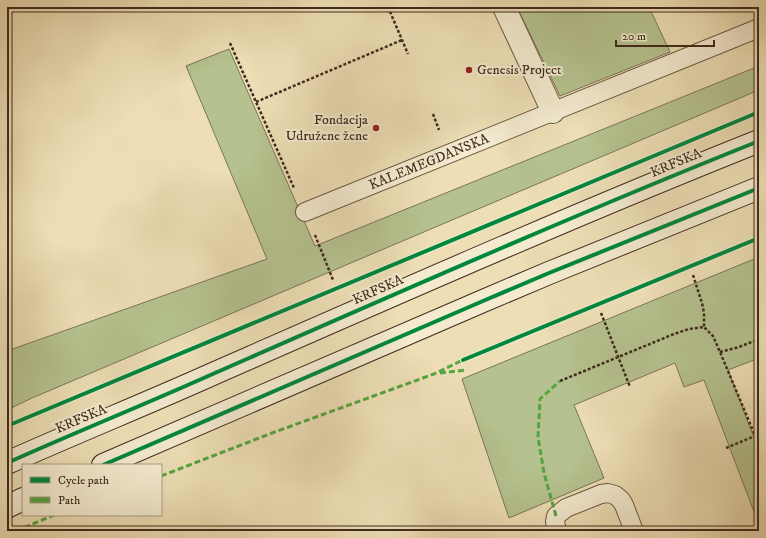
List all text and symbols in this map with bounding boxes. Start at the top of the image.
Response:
scale bar [616,22,714,48]
text: 20 m [622,29,646,44]
place label: Genesis Project [477,61,562,79]
marker: Genesis Project [464,65,474,75]
place label: Fondacija Udružene žene [286,111,368,145]
marker: Fondacija Udružene žene [371,123,381,133]
street label: KALEMEGDANSKA [366,129,493,194]
street label: KRFSKA [648,144,705,182]
street label: KRFSKA [350,270,407,309]
street label: KRFSKA [53,400,110,438]
legend [22,464,162,516]
text: Cycle path [58,473,110,488]
text: Path [58,493,81,508]

